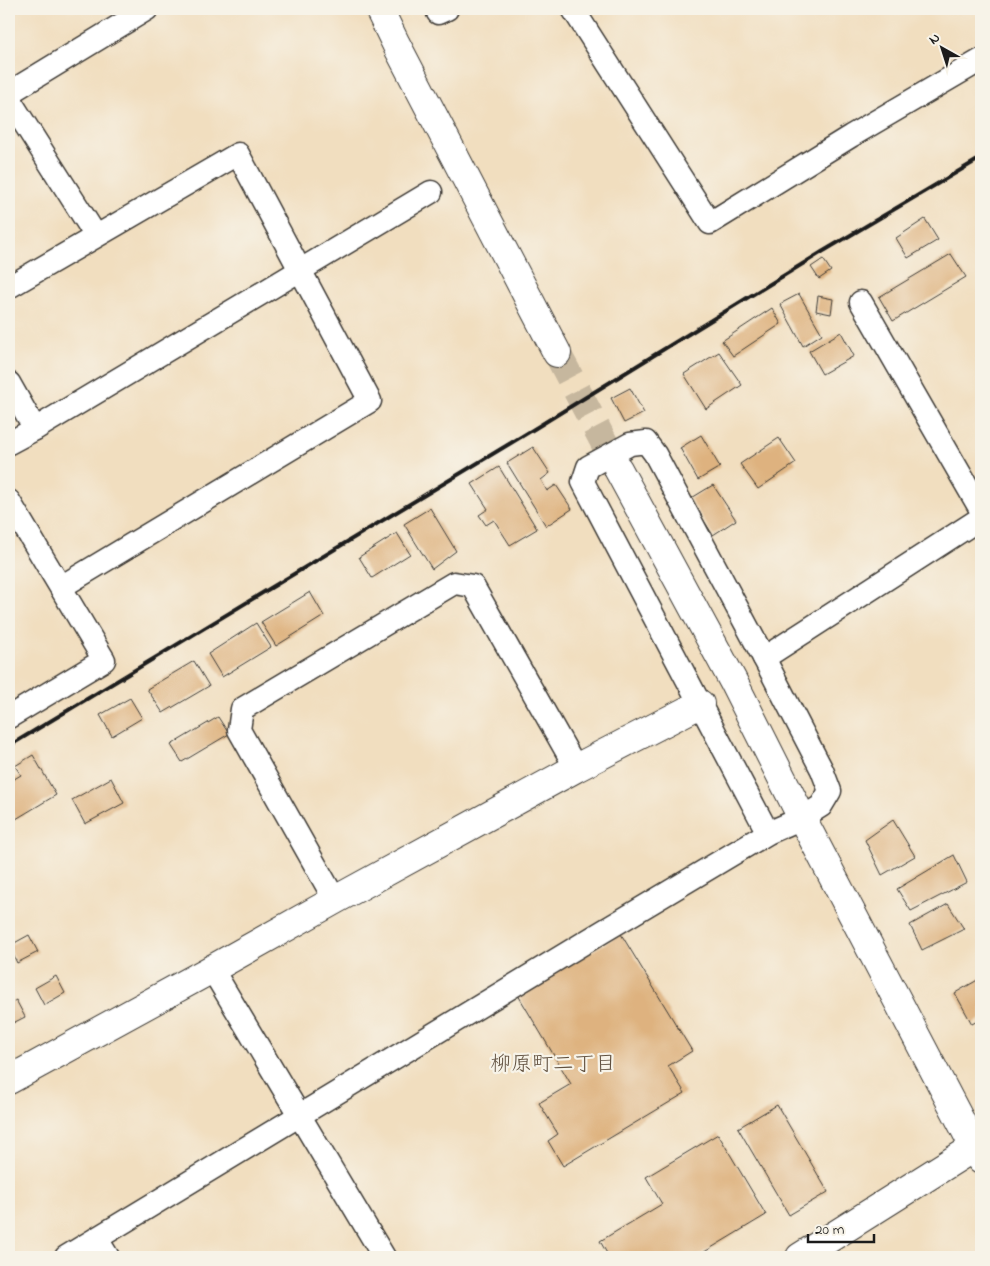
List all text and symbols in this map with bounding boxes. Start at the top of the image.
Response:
north arrow [918,22,968,72]
text: N [924,28,945,50]
district label: 柳原町二丁目 [490,1050,616,1080]
scale bar [808,1211,874,1243]
text: 20 m [815,1219,845,1241]

